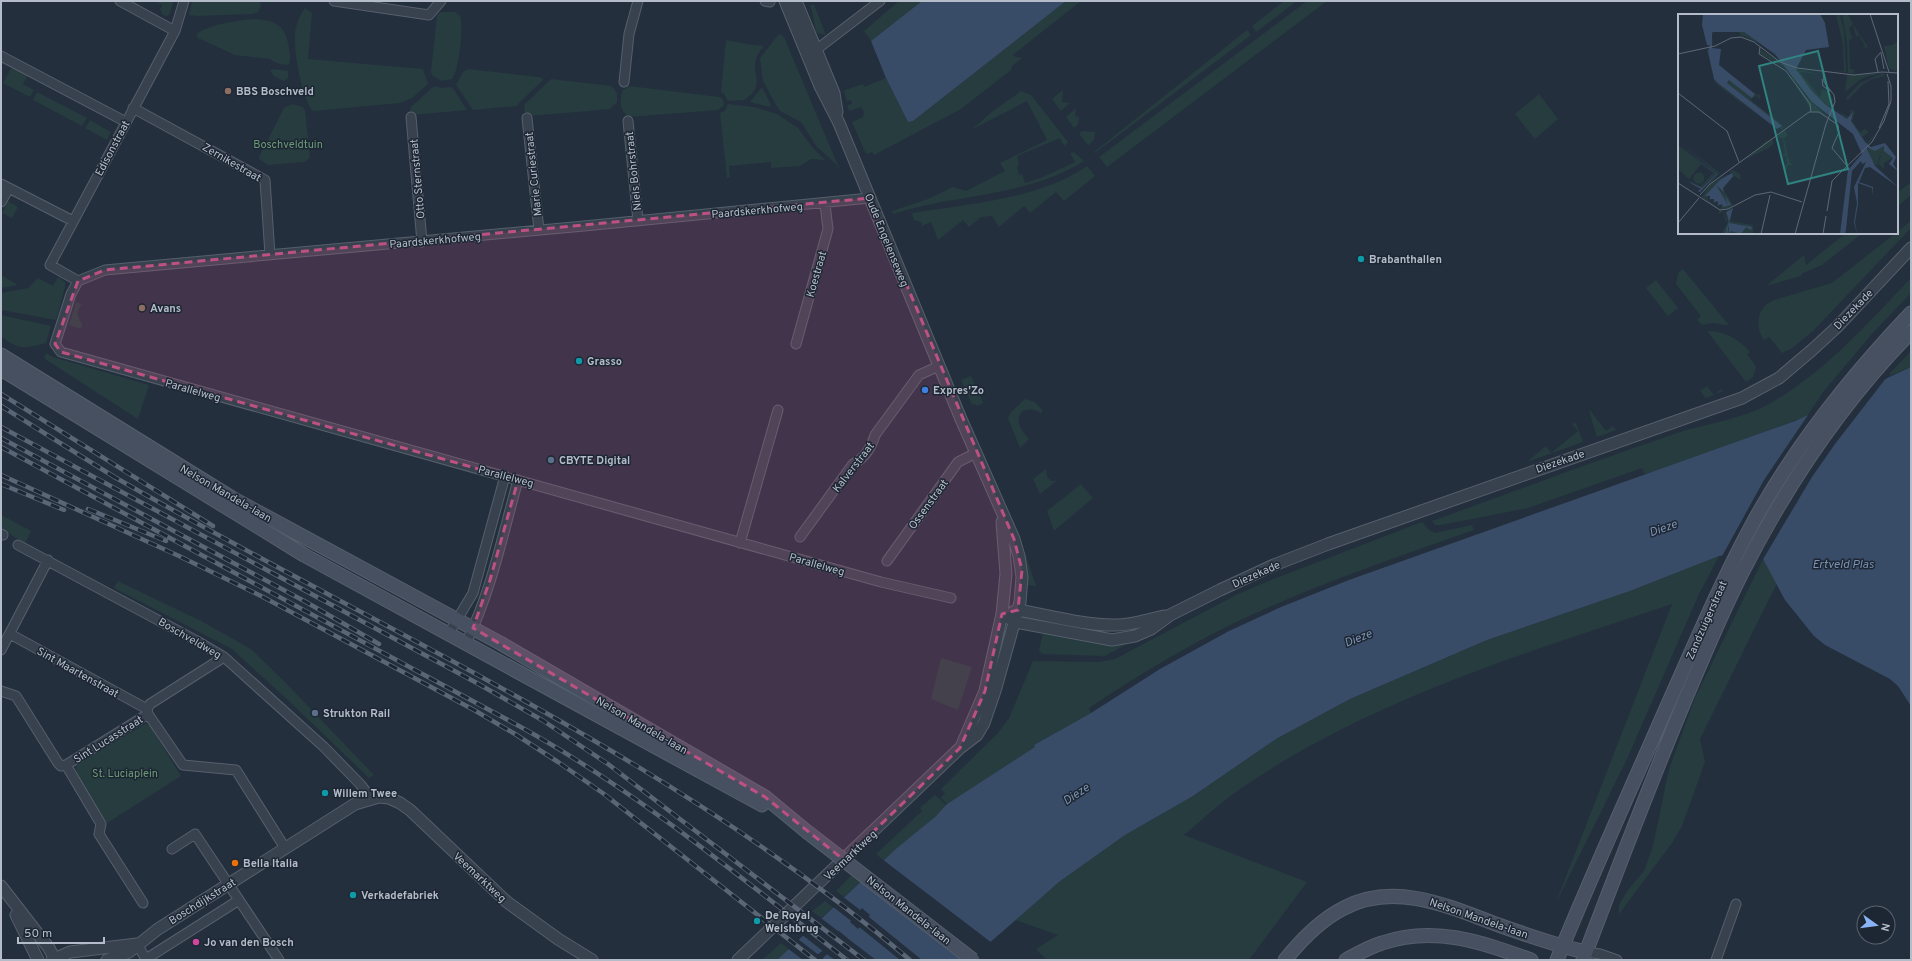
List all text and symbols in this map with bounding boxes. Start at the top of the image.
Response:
inset map [1678,14,1898,234]
place label: BBS Boschveld [236,85,314,99]
marker: BBS Boschveld [223,86,233,96]
street label: Edisonstraat [92,118,133,179]
street label: Marie Curiestraat [523,131,545,217]
street label: Niels Bohrstraat [623,131,645,211]
park label: Boschveldtuin [253,138,323,152]
street label: Otto Sternstraat [408,138,428,219]
street label: Zernikestraat [199,140,264,185]
street label: Oude Engelenseweg [861,191,911,289]
street label: Paardskerkhofweg [711,200,803,222]
street label: Paardskerkhofweg [389,230,481,252]
street label: Koestraat [804,249,830,299]
place label: Brabanthallen [1369,253,1442,267]
marker: Brabanthallen [1356,254,1366,264]
street label: Diezekade [1831,286,1877,333]
place label: Avans [150,302,181,316]
marker: Avans [137,303,147,313]
place label: Grasso [587,355,622,369]
marker: Grasso [574,356,584,366]
street label: Parallelweg [163,376,222,406]
place label: Expres'Zo [933,384,984,398]
marker: Expres'Zo [920,385,930,395]
street label: Kalverstraat [830,440,878,496]
street label: Diezekade [1534,447,1587,477]
place label: CBYTE Digital [559,454,630,468]
marker: CBYTE Digital [546,455,556,465]
street label: Nelson Mandela-laan [177,462,274,526]
street label: Parallelweg [476,463,535,491]
street label: Ossenstraat [906,477,952,532]
water label: Dieze [1647,516,1680,541]
street label: Parallelweg [787,550,846,580]
water label: Ertveld Plas [1812,557,1874,573]
street label: Diezekade [1230,558,1283,592]
street label: Zandzuigerstraat [1683,579,1731,662]
street label: Boschveldweg [155,615,224,663]
water label: Dieze [1342,626,1375,652]
street label: Sint Maartenstraat [34,645,121,701]
street label: Nelson Mandela-laan [593,694,690,758]
place label: Strukton Rail [323,707,390,721]
marker: Strukton Rail [310,708,320,718]
street label: Sint Lucasstraat [71,713,146,767]
park label: St. Luciaplein [92,767,158,781]
water label: Dieze [1060,780,1094,810]
place label: Willem Twee [333,787,397,801]
marker: Willem Twee [320,788,330,798]
street label: Veemarktweg [821,828,880,884]
street label: Veemarktweg [450,850,509,906]
place label: Bella Italia [243,857,298,871]
marker: Bella Italia [230,858,240,868]
street label: Nelson Mandela-laan [863,873,953,948]
street label: Boschdijkstraat [166,876,239,928]
place label: Verkadefabriek [361,889,439,903]
marker: Verkadefabriek [348,890,358,900]
street label: Nelson Mandela-laan [1428,896,1530,942]
north arrow [1856,905,1896,945]
place label: De Royal Welshbrug [765,909,819,936]
marker: De Royal Welshbrug [752,916,762,926]
scale bar [18,919,104,945]
text: N [1877,922,1892,933]
text: 50 m [24,926,52,942]
place label: Jo van den Bosch [204,936,294,950]
marker: Jo van den Bosch [191,937,201,947]

